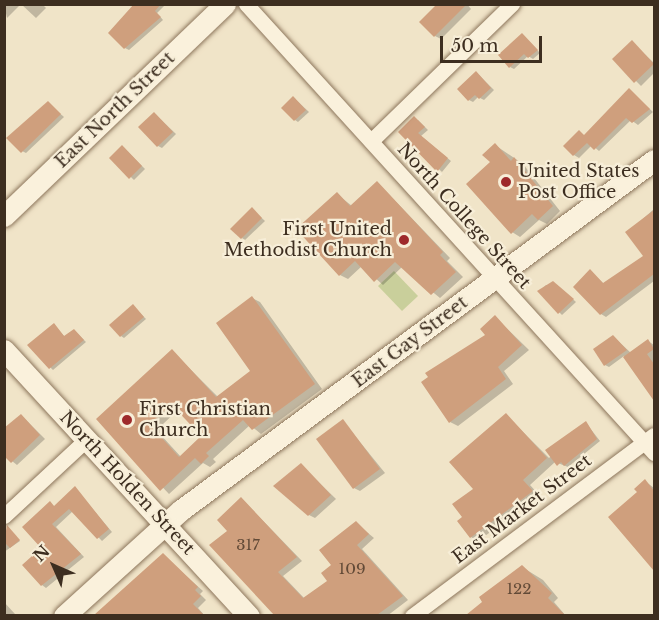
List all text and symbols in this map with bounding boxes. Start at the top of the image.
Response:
scale bar [443,24,545,62]
text: 50 m [451,35,499,57]
street label: East North Street [51,47,179,173]
street label: North College Street [393,139,535,293]
place label: United States Post Office [518,161,639,204]
marker: United States Post Office [499,175,513,189]
place label: First United Methodist Church [224,219,392,262]
marker: First United Methodist Church [397,233,411,247]
street label: East Gay Street [348,291,472,393]
place label: First Christian Church [139,399,271,442]
street label: North Holden Street [55,407,199,559]
marker: First Christian Church [120,413,134,427]
street label: East Market Street [448,450,596,568]
north arrow [24,536,84,596]
house number: 317 [236,536,260,554]
text: N [29,541,54,566]
house number: 109 [338,560,366,578]
house number: 122 [506,580,532,598]

